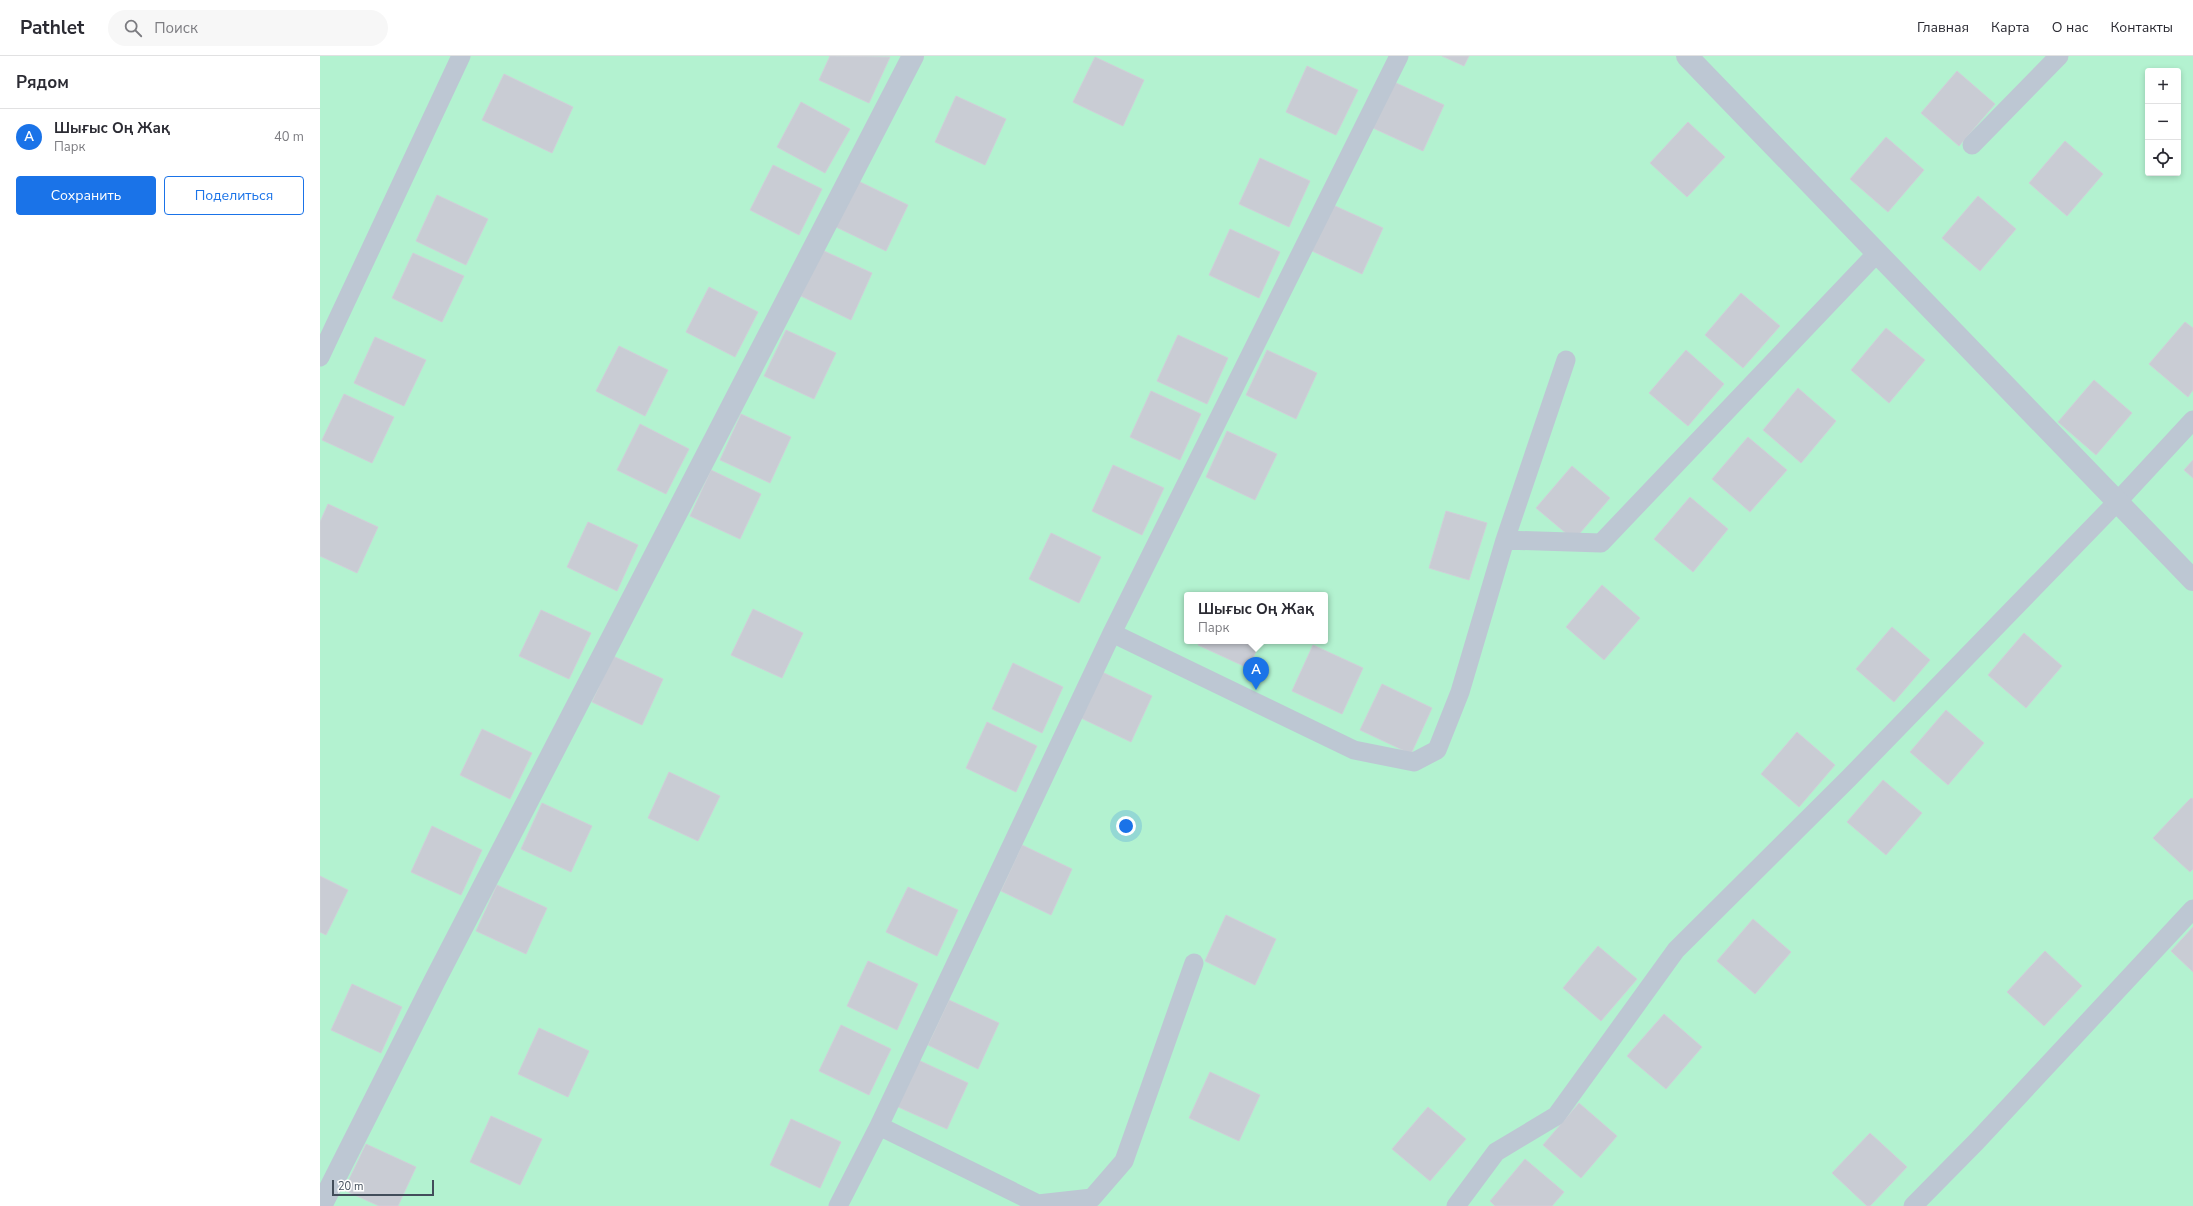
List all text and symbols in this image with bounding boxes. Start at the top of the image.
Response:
search box [108,10,388,46]
text: Pathlet [20,15,84,41]
icon: search [122,17,144,39]
text: Поиск [154,18,198,38]
text: Главная [1917,18,1969,37]
text: Карта [1991,18,2030,37]
text: О нас [2052,18,2088,37]
text: Контакты [2110,18,2173,37]
map controls [2145,68,2181,176]
button: + [2145,68,2181,104]
text: Рядом [16,71,69,94]
button: − [2145,104,2181,140]
text: Шығыс Оң Жақ [54,118,170,138]
text: A [24,128,34,146]
text: 40 m [274,128,304,146]
text: Парк [54,138,85,156]
button: locate [2145,140,2181,176]
button: Сохранить [16,176,156,215]
button: Поделиться [164,176,304,215]
popup [1184,592,1328,644]
text: Шығыс Оң Жақ [1198,599,1314,619]
text: Парк [1198,619,1229,637]
pin: A [1243,657,1269,690]
your location [1116,816,1136,836]
scale bar [332,1178,434,1197]
text: 20 m [338,1179,363,1194]

